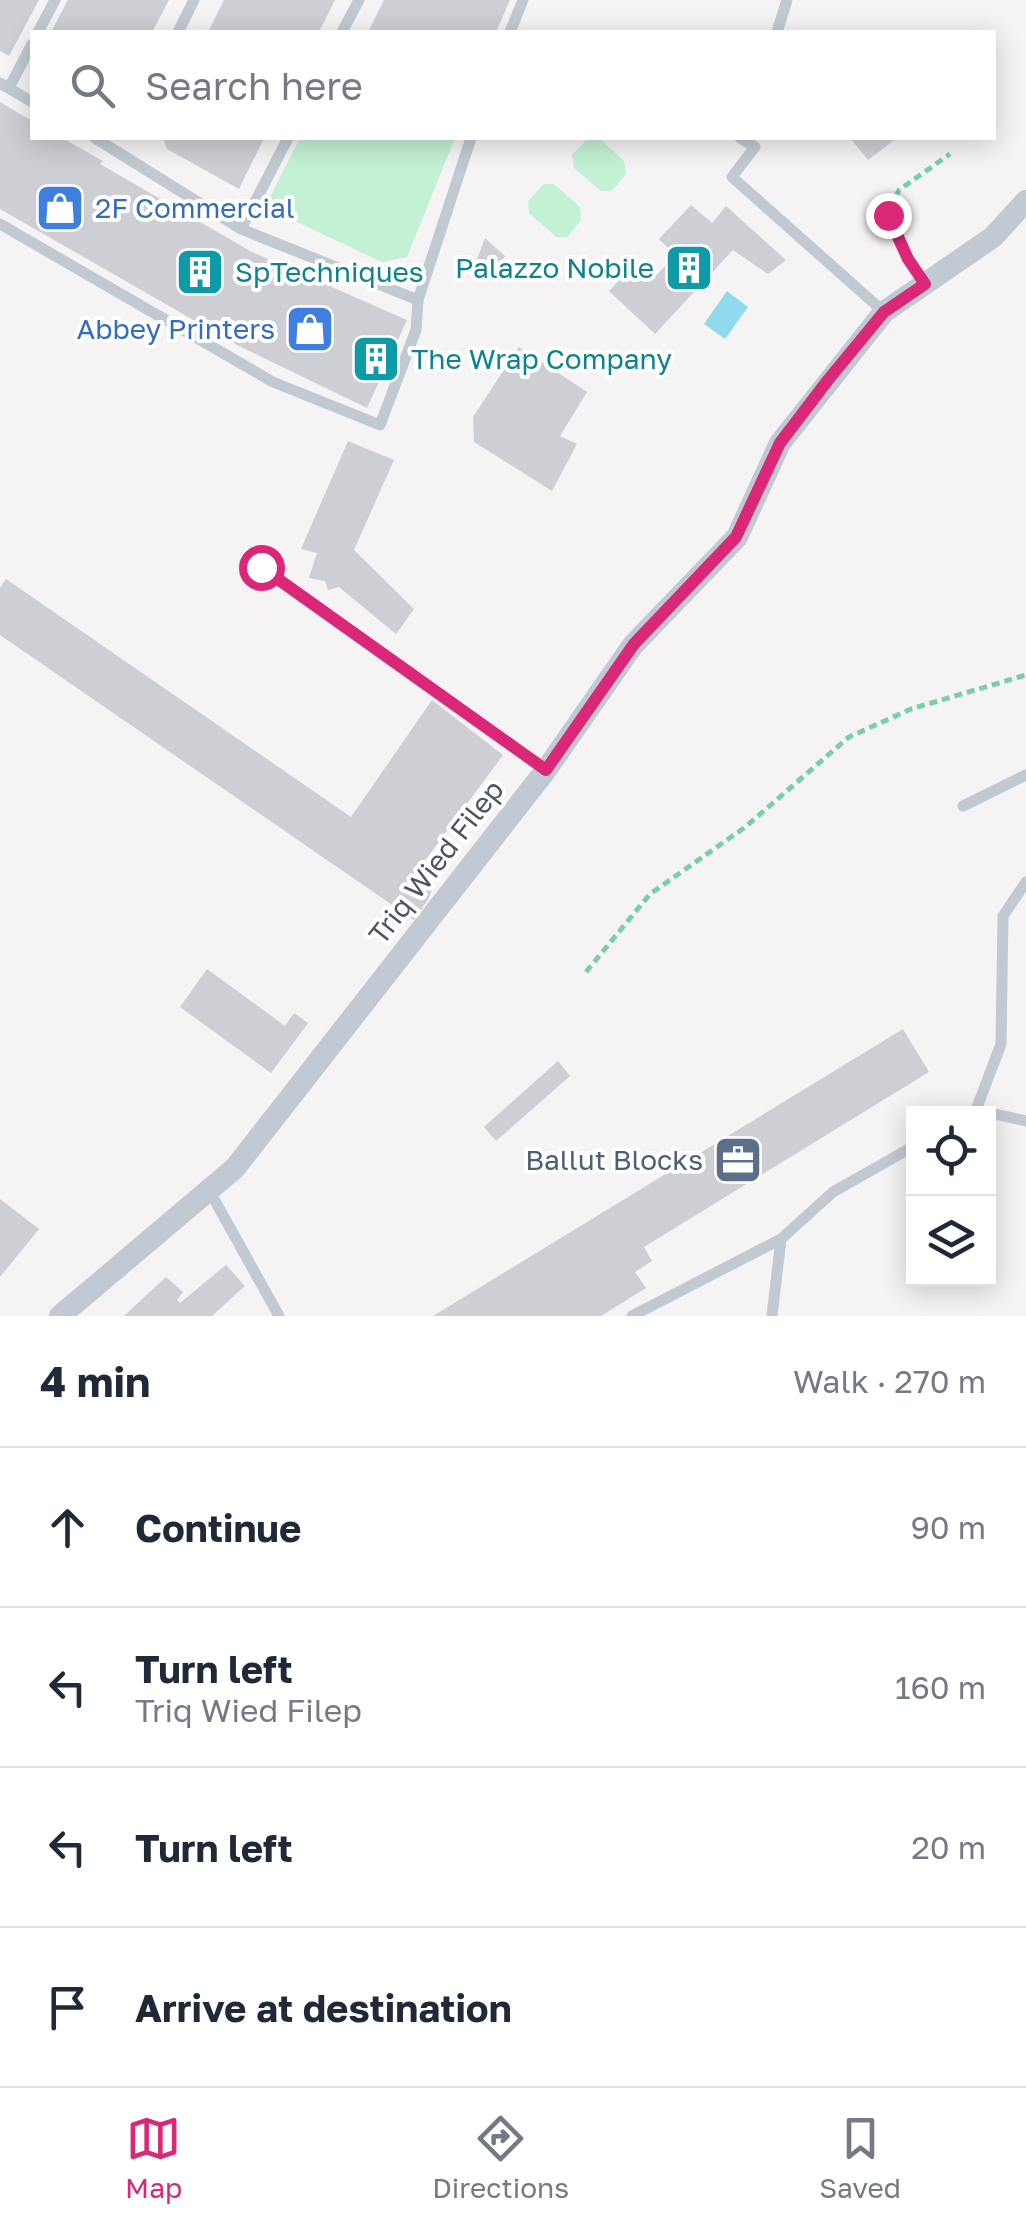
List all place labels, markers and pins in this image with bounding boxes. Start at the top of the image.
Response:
shop icon: 2F Commercial [34,182,86,234]
place label: 2F Commercial [95,191,295,224]
building icon: Palazzo Nobile [663,242,715,294]
building icon: SpTechniques [174,246,226,298]
place label: Palazzo Nobile [455,251,654,284]
place label: SpTechniques [235,255,424,288]
shop icon: Abbey Printers [284,303,336,355]
place label: Abbey Printers [77,312,275,345]
building icon: The Wrap Company [350,333,402,385]
place label: The Wrap Company [411,342,672,375]
office icon: Ballut Blocks [712,1134,764,1186]
place label: Ballut Blocks [525,1143,703,1176]

